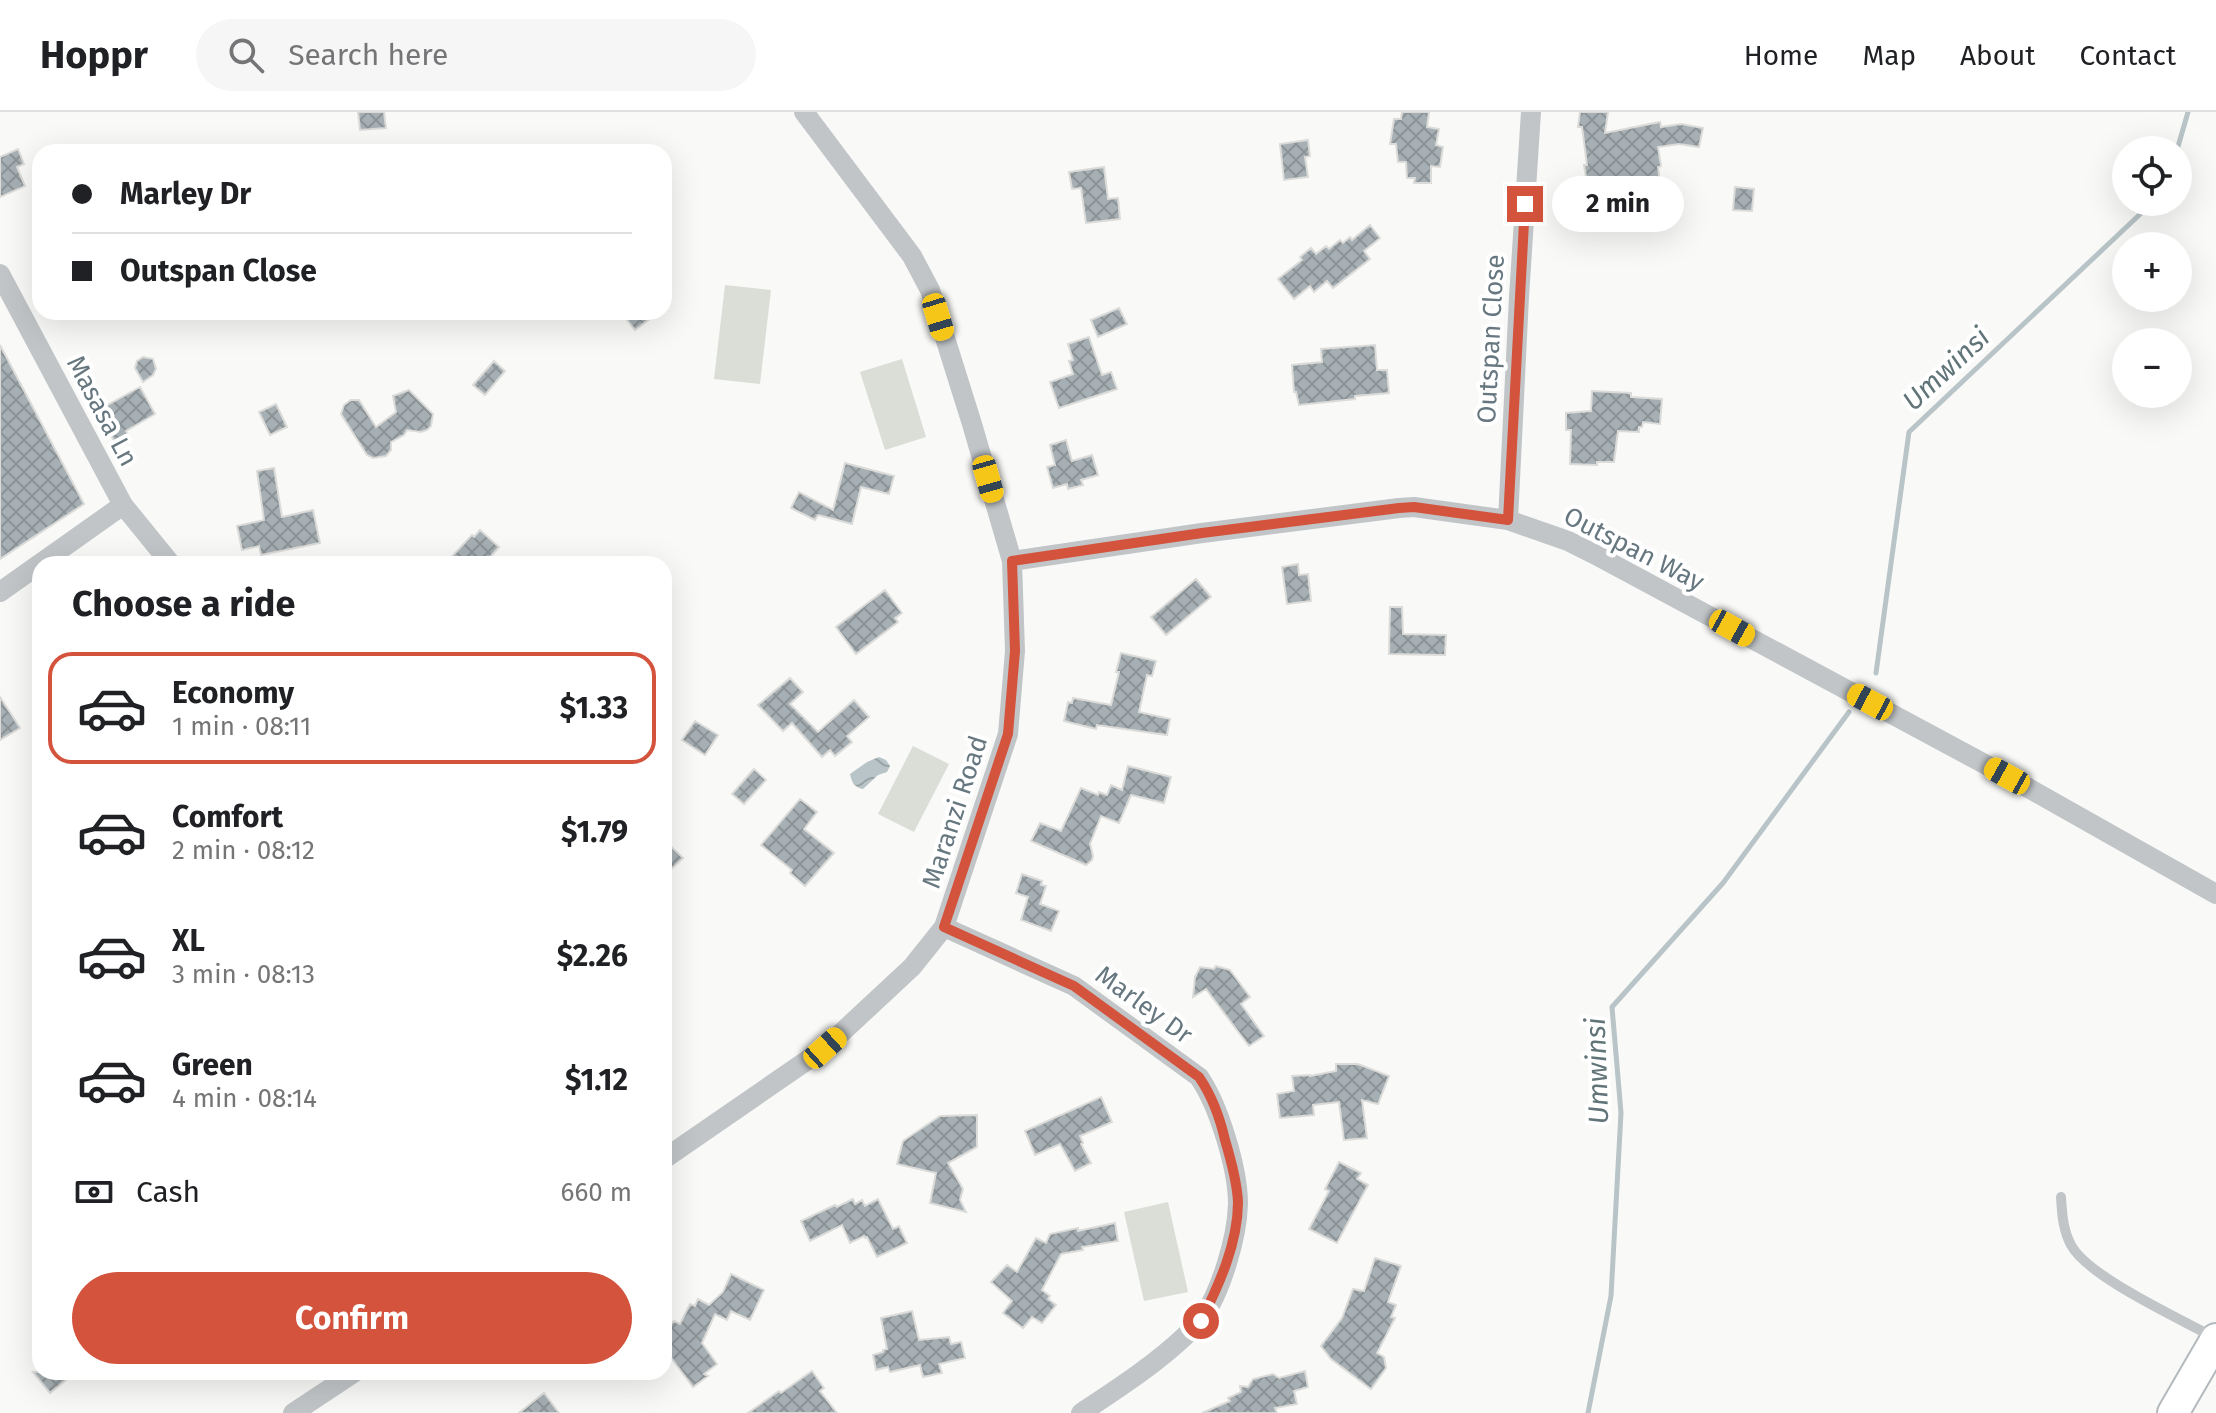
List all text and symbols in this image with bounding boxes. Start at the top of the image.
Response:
search box [196,19,756,91]
text: Hoppr [40,32,148,78]
icon: search [224,33,268,77]
text: Search here [288,37,448,73]
text: Home [1744,39,1818,72]
text: Map [1862,39,1916,72]
text: About [1960,39,2035,72]
text: Contact [2079,39,2176,72]
map controls [2112,136,2192,408]
button: locate [2112,136,2192,216]
text: Marley Dr [120,176,251,212]
callout: 2 min [1553,176,1685,232]
route end [1507,186,1543,222]
text: 2 min [1586,188,1650,219]
button: + [2112,232,2192,312]
text: Outspan Close [120,253,317,289]
street label: Outspan Close [1471,254,1511,424]
car [920,291,956,343]
water label: Umwinsi [1896,320,1996,417]
button: − [2112,328,2192,408]
street label: Masasa Ln [60,350,144,472]
car [970,453,1006,505]
street label: Outspan Way [1559,500,1710,598]
text: Choose a ride [72,582,295,626]
car [1705,606,1759,650]
icon: car [76,672,148,744]
text: Economy [172,675,294,711]
car [1843,680,1897,724]
text: $1.33 [560,690,628,726]
text: 1 min · 08:11 [172,711,311,742]
street label: Maranzi Road [916,732,994,892]
car [1980,754,2034,798]
icon: car [76,796,148,868]
text: Comfort [172,799,283,835]
text: $1.79 [561,814,628,850]
text: 2 min · 08:12 [172,835,315,866]
icon: car [76,920,148,992]
text: XL [172,923,205,959]
text: $2.26 [557,938,628,974]
text: 3 min · 08:13 [172,959,315,990]
street label: Marley Dr [1089,959,1199,1051]
water label: Umwinsi [1579,1017,1615,1125]
car [799,1023,851,1073]
icon: car [76,1044,148,1116]
text: Green [172,1047,253,1083]
text: $1.12 [565,1062,628,1098]
text: 4 min · 08:14 [172,1083,317,1114]
icon: cash [72,1170,116,1214]
text: Cash [136,1174,200,1210]
text: 660 m [561,1177,632,1208]
button: Confirm [72,1272,632,1364]
route start [1183,1303,1219,1339]

